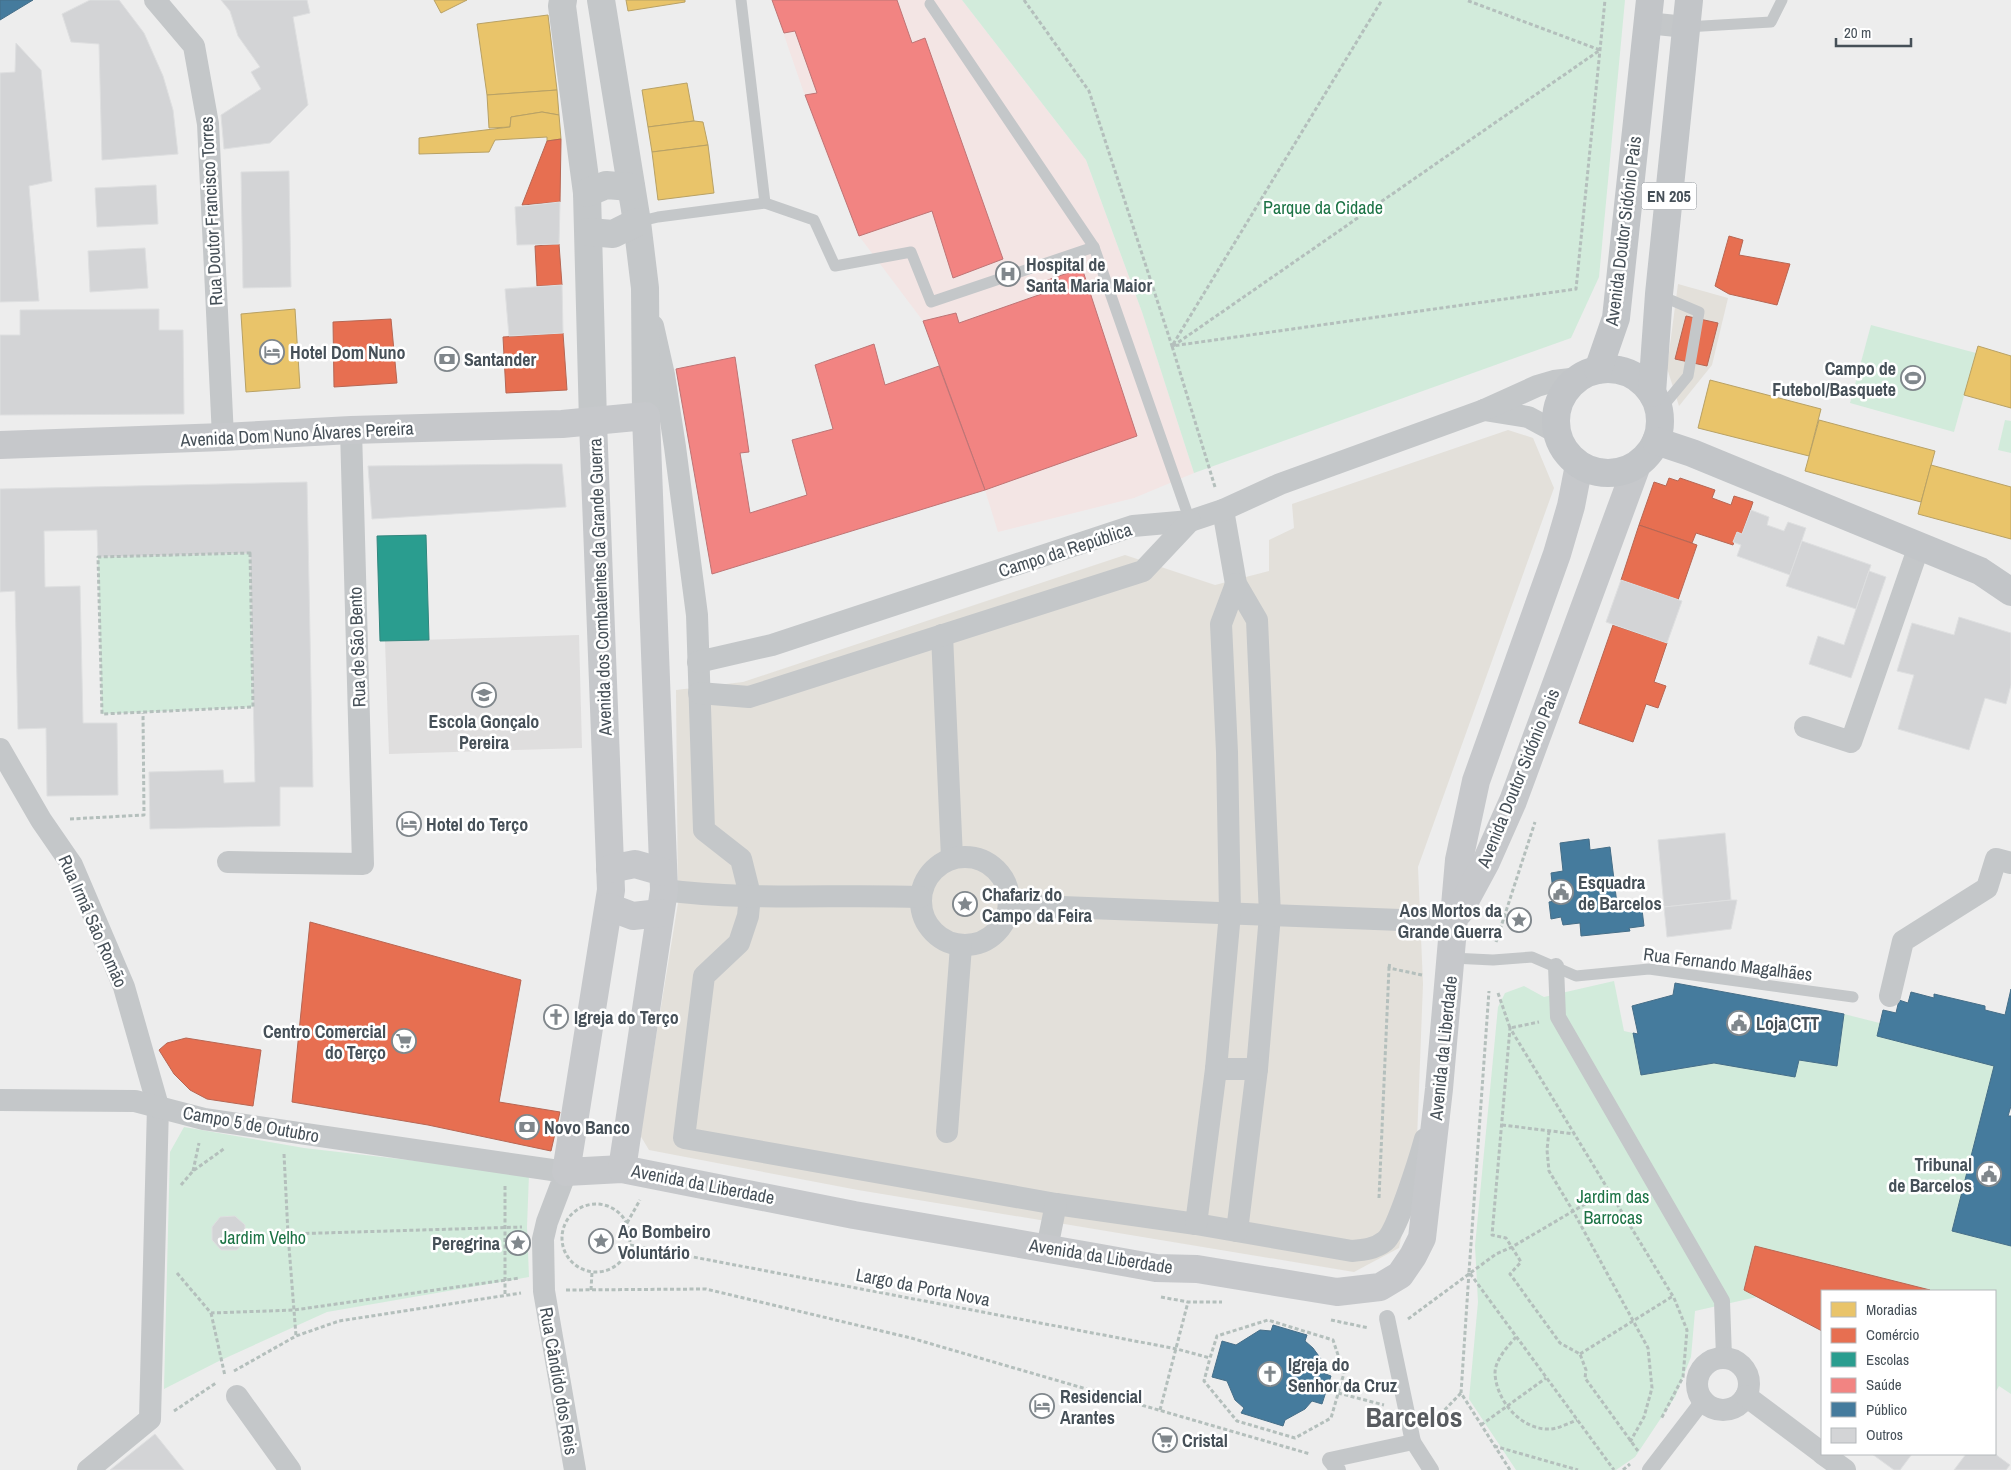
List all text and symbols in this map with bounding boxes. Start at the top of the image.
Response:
scale bar [1836,15,1911,47]
text: 20 m [1844,22,1871,43]
street label: Rua Doutor Francisco Torres [194,116,228,306]
street label: Avenida Doutor Sidónio Pais [1599,135,1647,328]
road number: EN 205 [1642,182,1696,210]
park label: Parque da Cidade [1263,195,1383,220]
place label: Hospital de Santa Maria Maior [1026,252,1153,298]
hospital icon: Hospital de Santa Maria Maior [995,261,1021,287]
hotel icon: Hotel Dom Nuno [259,339,285,365]
place label: Hotel Dom Nuno [290,340,406,365]
bank icon: Santander [434,346,460,372]
place label: Santander [464,347,536,372]
place label: Campo de Futebol/Basquete [1772,356,1896,402]
sports icon: Campo de Futebol/Basquete [1900,365,1926,391]
street label: Avenida Dom Nuno Álvares Pereira [179,415,414,453]
street label: Avenida dos Combatentes da Grande Guerra [582,438,618,737]
street label: Campo da República [995,517,1135,583]
street label: Rua de São Bento [342,586,372,708]
school or university icon: Escola Gonçalo Pereira [471,682,497,708]
street label: Avenida Doutor Sidónio Pais [1470,685,1565,872]
place label: Escola Gonçalo Pereira [429,709,539,755]
hotel icon: Hotel do Terço [396,811,422,837]
place label: Hotel do Terço [426,812,528,837]
street label: Rua Irmã São Romão [53,851,133,991]
place label: Esquadra de Barcelos [1578,870,1662,916]
public building icon: Esquadra de Barcelos [1548,879,1574,905]
place label: Chafariz do Campo da Feira [982,882,1093,928]
place icon: Chafariz do Campo da Feira [952,891,978,917]
place label: Aos Mortos da Grande Guerra [1398,898,1503,944]
place icon: Aos Mortos da Grande Guerra [1506,907,1532,933]
street label: Rua Fernando Magalhães [1642,941,1814,987]
street label: Avenida da Liberdade [1423,975,1463,1122]
church icon: Igreja do Terço [543,1004,569,1030]
place label: Igreja do Terço [574,1005,679,1030]
public building icon: Loja CTT [1726,1010,1752,1036]
place label: Loja CTT [1756,1011,1819,1036]
place label: Centro Comercial do Terço [263,1019,386,1065]
supermarket icon: Centro Comercial do Terço [391,1028,417,1054]
street label: Campo 5 de Outubro [181,1100,321,1148]
bank icon: Novo Banco [514,1114,540,1140]
place label: Novo Banco [544,1115,630,1140]
place label: Tribunal de Barcelos [1888,1152,1972,1198]
street label: Avenida da Liberdade [628,1158,777,1210]
public building icon: Tribunal de Barcelos [1976,1161,2002,1187]
park label: Jardim das Barrocas [1576,1184,1650,1230]
place label: Ao Bombeiro Voluntário [618,1219,711,1265]
park label: Jardim Velho [220,1225,306,1250]
place icon: Ao Bombeiro Voluntário [588,1228,614,1254]
place icon: Peregrina [505,1230,531,1256]
place label: Peregrina [432,1231,501,1256]
street label: Avenida da Liberdade [1026,1232,1175,1280]
street label: Largo da Porta Nova [854,1262,992,1312]
legend [1821,1290,1996,1455]
text: Moradias [1866,1299,1917,1320]
street label: Rua Cândido dos Reis [534,1305,584,1457]
text: Comércio [1866,1324,1919,1345]
text: Escolas [1866,1349,1909,1370]
place label: Igreja do Senhor da Cruz [1288,1352,1398,1398]
church icon: Igreja do Senhor da Cruz [1257,1361,1283,1387]
text: Saúde [1866,1374,1902,1395]
place label: Residencial Arantes [1060,1384,1142,1430]
hotel icon: Residencial Arantes [1029,1393,1055,1419]
district label: Barcelos [1366,1398,1463,1436]
text: Público [1866,1399,1907,1420]
text: Outros [1866,1424,1903,1445]
supermarket icon: Cristal [1152,1427,1178,1453]
place label: Cristal [1182,1428,1228,1453]

